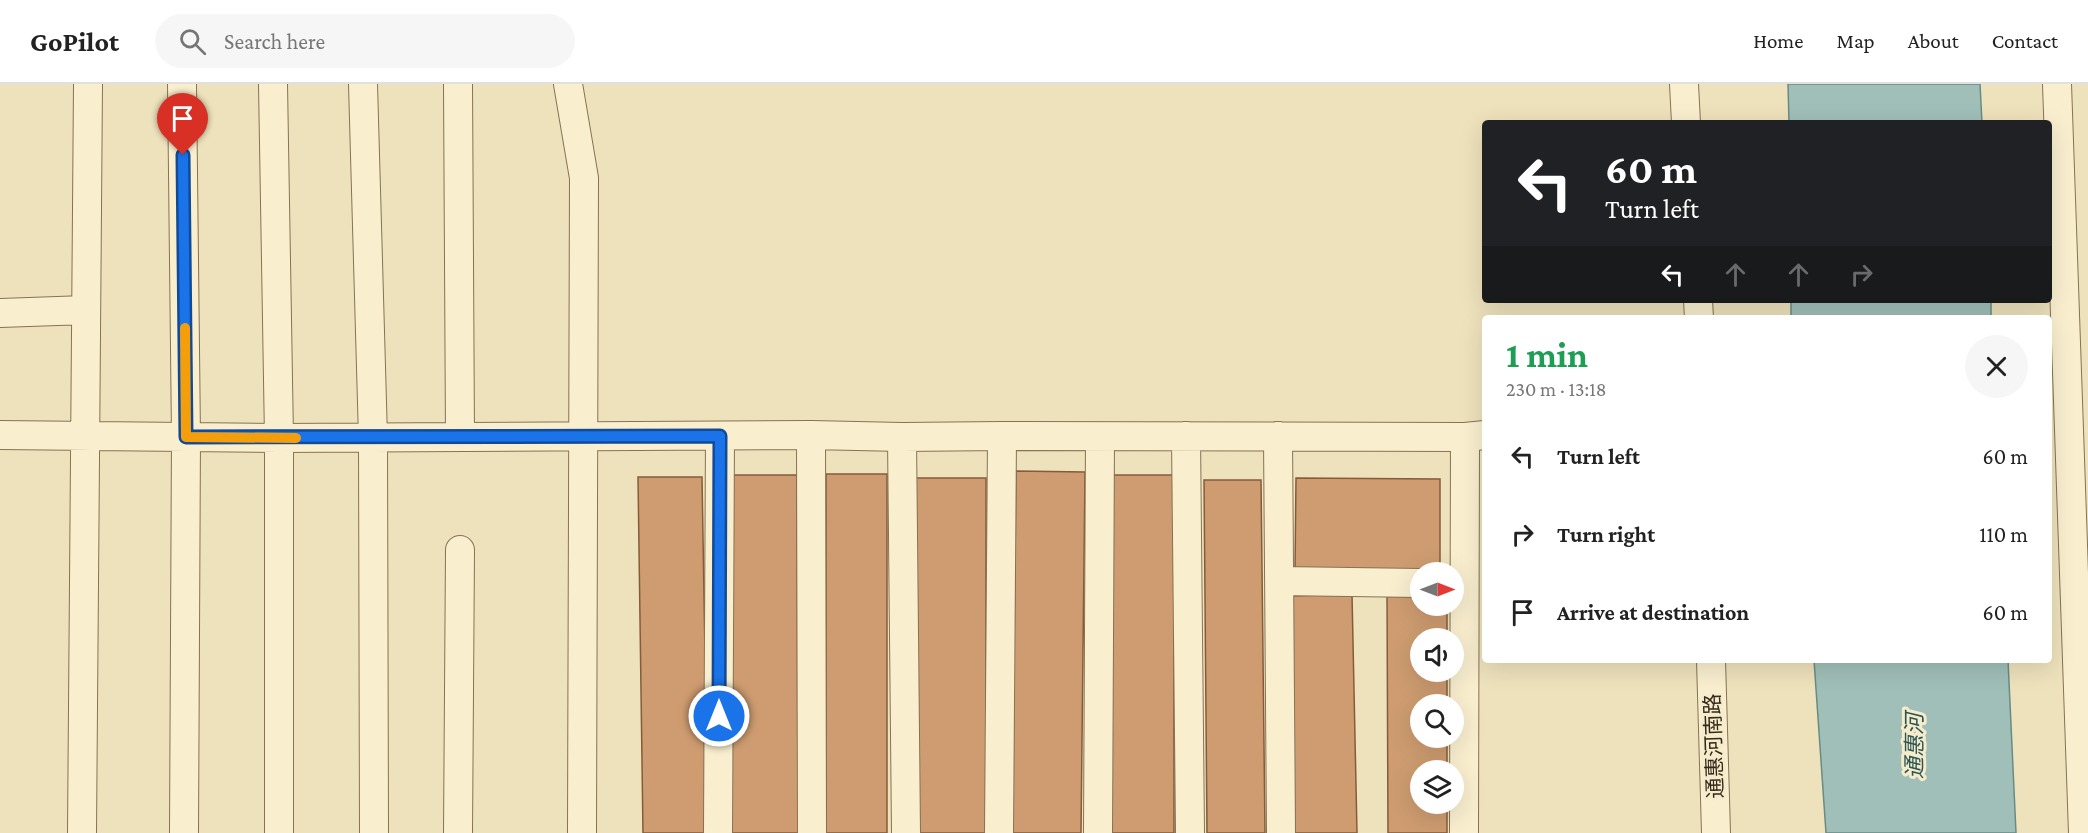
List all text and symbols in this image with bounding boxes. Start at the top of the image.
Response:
search box [155,14,575,68]
icon: search [176,25,209,58]
text: GoPilot [30,26,119,57]
text: Search here [224,29,325,54]
text: Home [1753,29,1803,53]
text: Map [1836,29,1875,53]
text: About [1908,29,1959,53]
text: Contact [1992,29,2058,53]
pin [157,93,208,155]
icon: arrive [166,102,199,135]
icon: left [1506,144,1584,222]
text: 60 m [1605,145,1697,192]
text: Turn left [1605,194,1699,224]
icon: left [1656,258,1689,291]
icon: ahead [1719,258,1752,291]
icon: ahead [1782,258,1815,291]
icon: right [1845,258,1878,291]
text: 1 min [1506,335,1588,375]
button: close [1965,335,2028,398]
text: 230 m · 13:18 [1506,378,1607,400]
icon: left [1506,440,1539,473]
text: Turn left [1557,444,1640,469]
text: 60 m [1983,444,2028,469]
icon: right [1506,518,1539,551]
text: Turn right [1557,522,1655,547]
text: 110 m [1979,522,2028,547]
north arrow [1410,562,1464,616]
map controls [1410,562,1464,814]
icon: arrive [1506,596,1539,629]
text: Arrive at destination [1557,600,1749,625]
text: 60 m [1983,600,2028,625]
button: sound [1410,628,1464,682]
position arrow [687,684,751,748]
street label: 通惠河南路 [1700,693,1728,799]
button: search [1410,694,1464,748]
water label: 通惠河 [1902,709,1927,779]
button: layers [1410,760,1464,814]

